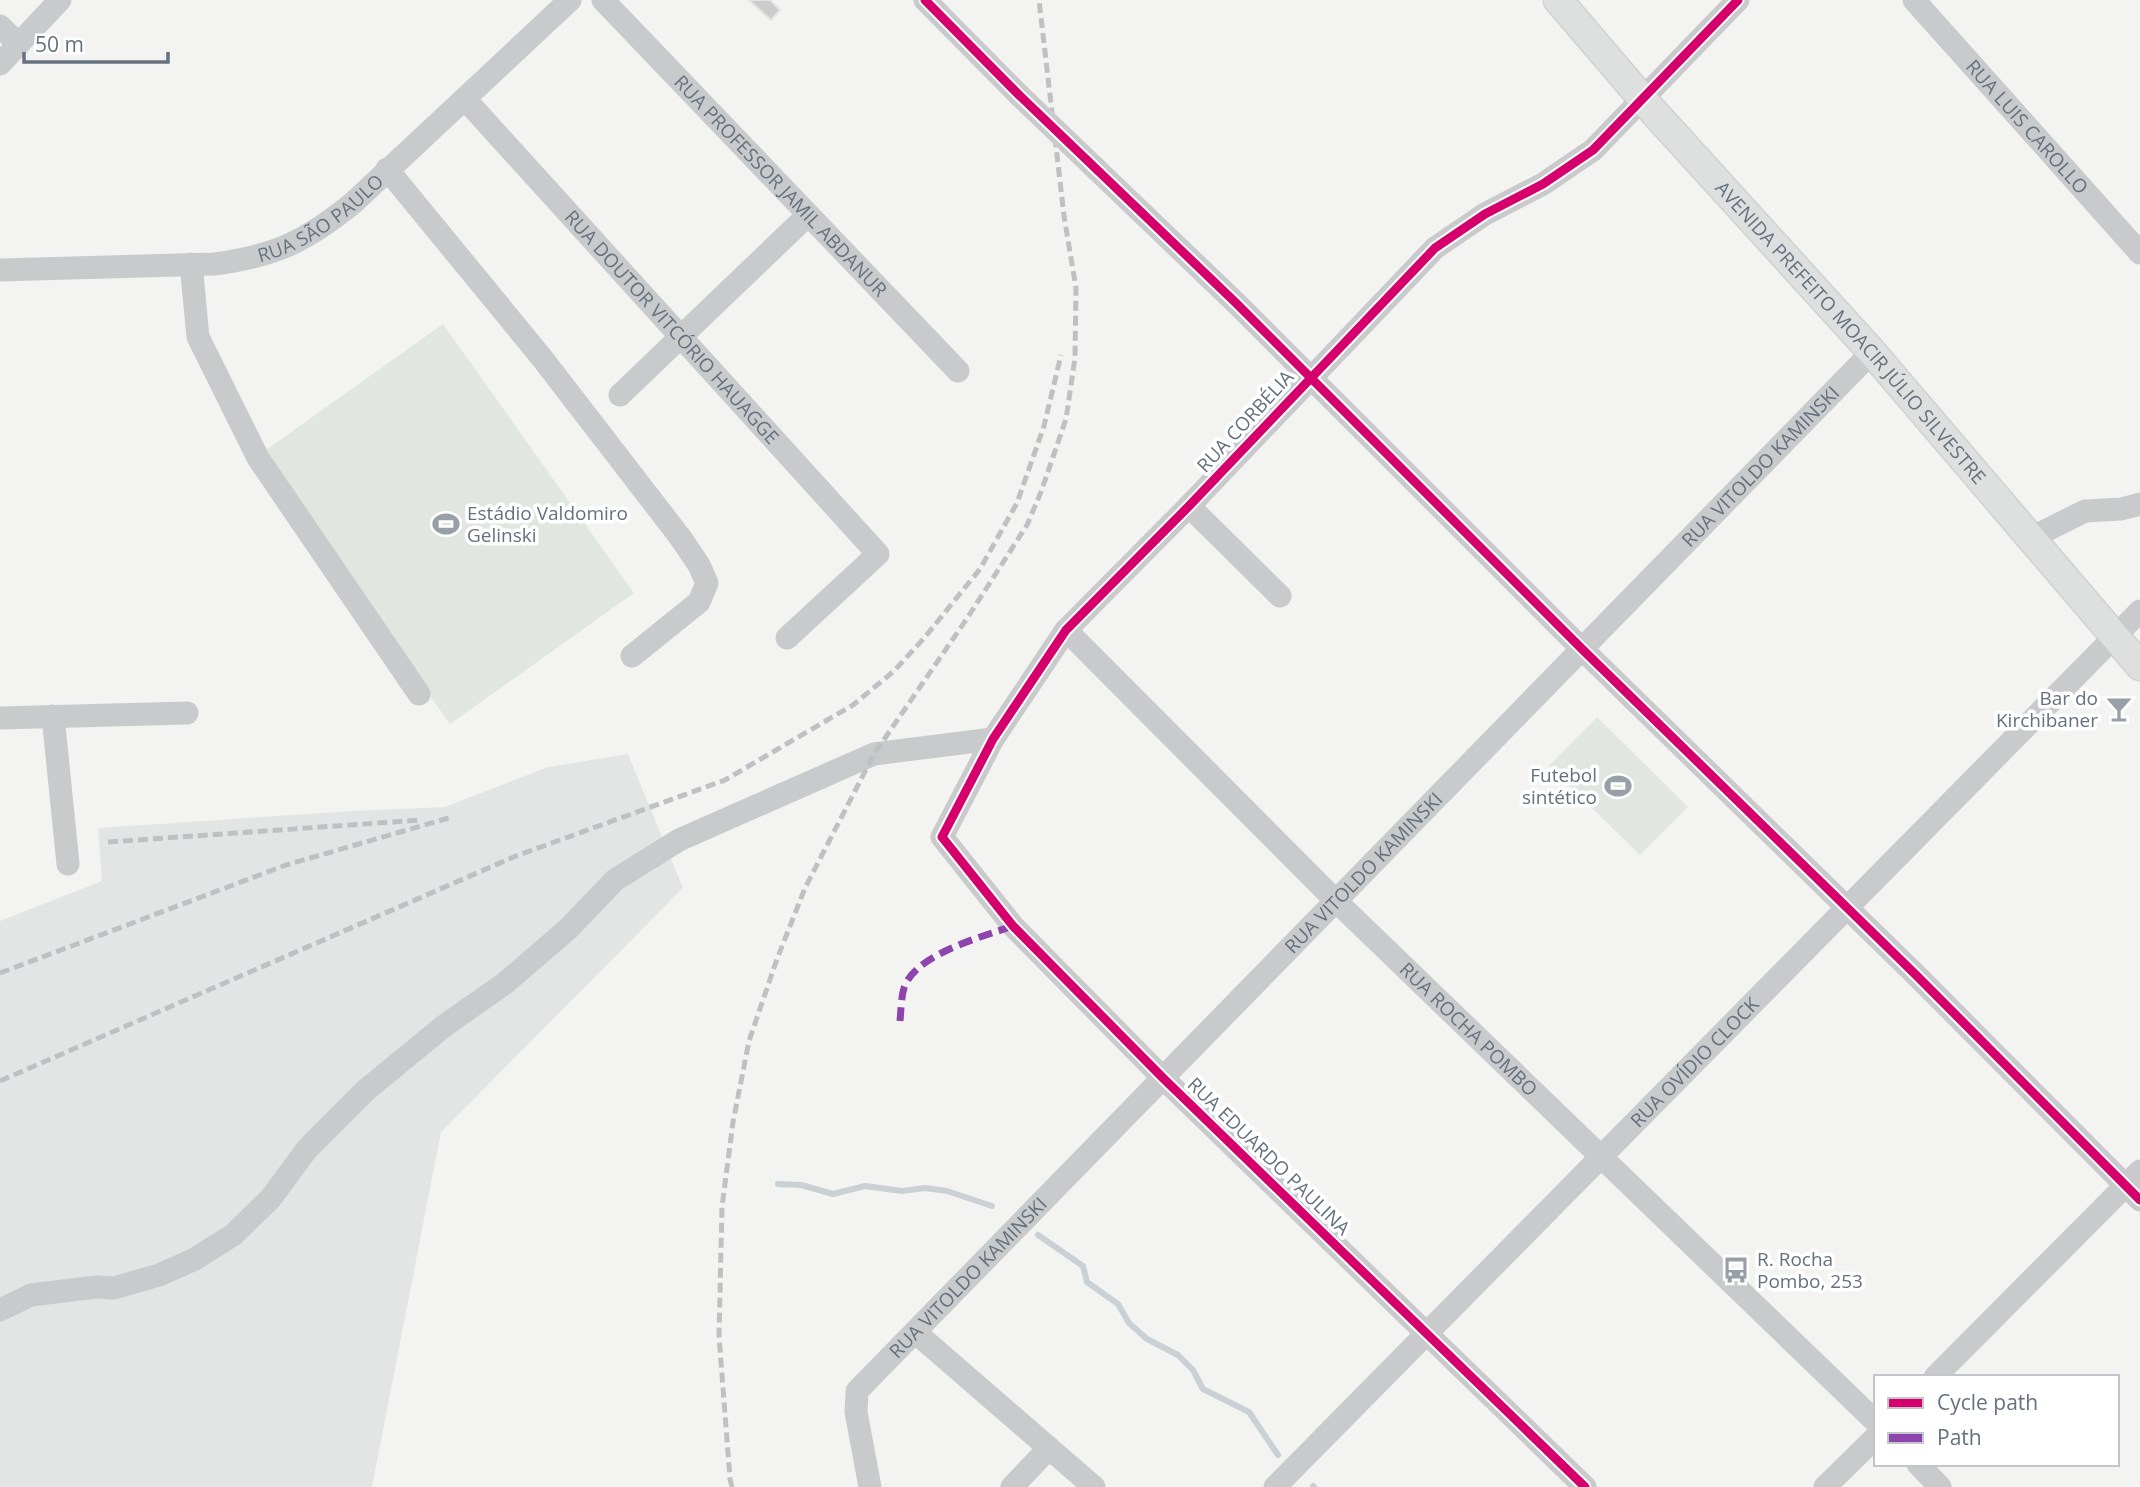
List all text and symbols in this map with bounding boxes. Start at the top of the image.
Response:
scale bar [24,21,168,65]
text: 50 m [35,30,84,58]
street label: RUA LUIS CAROLLO [1960,54,2094,200]
street label: RUA PROFESSOR JAMIL ABDANUR [668,69,893,302]
street label: RUA SÃO PAULO [254,168,389,268]
street label: AVENIDA PREFEITO MOACIR JÚLIO SILVESTRE [1710,175,1992,489]
street label: RUA DOUTOR VITCÓRIO HAUAGGE [559,204,785,450]
street label: RUA CORBÉLIA [1191,364,1299,478]
street label: RUA VITOLDO KAMINSKI [1676,380,1845,553]
place label: Estádio Valdomiro Gelinski [467,500,628,548]
sports icon: Estádio Valdomiro Gelinski [431,509,461,539]
place label: Bar do Kirchibaner [1996,685,2098,733]
bar icon: Bar do Kirchibaner [2104,694,2134,724]
place label: Futebol sintético [1522,762,1597,810]
sports icon: Futebol sintético [1603,771,1633,801]
street label: RUA VITOLDO KAMINSKI [1279,786,1448,959]
street label: RUA ROCHA POMBO [1394,956,1543,1102]
street label: RUA OVÍDIO CLOCK [1624,991,1765,1133]
street label: RUA EDUARDO PAULINA [1182,1071,1356,1241]
street label: RUA VITOLDO KAMINSKI [883,1191,1053,1364]
place label: R. Rocha Pombo, 253 [1757,1246,1863,1294]
bus stop icon: R. Rocha Pombo, 253 [1721,1255,1751,1285]
legend [1874,1375,2119,1466]
text: Cycle path [1937,1388,2038,1416]
text: Path [1937,1423,1982,1451]

